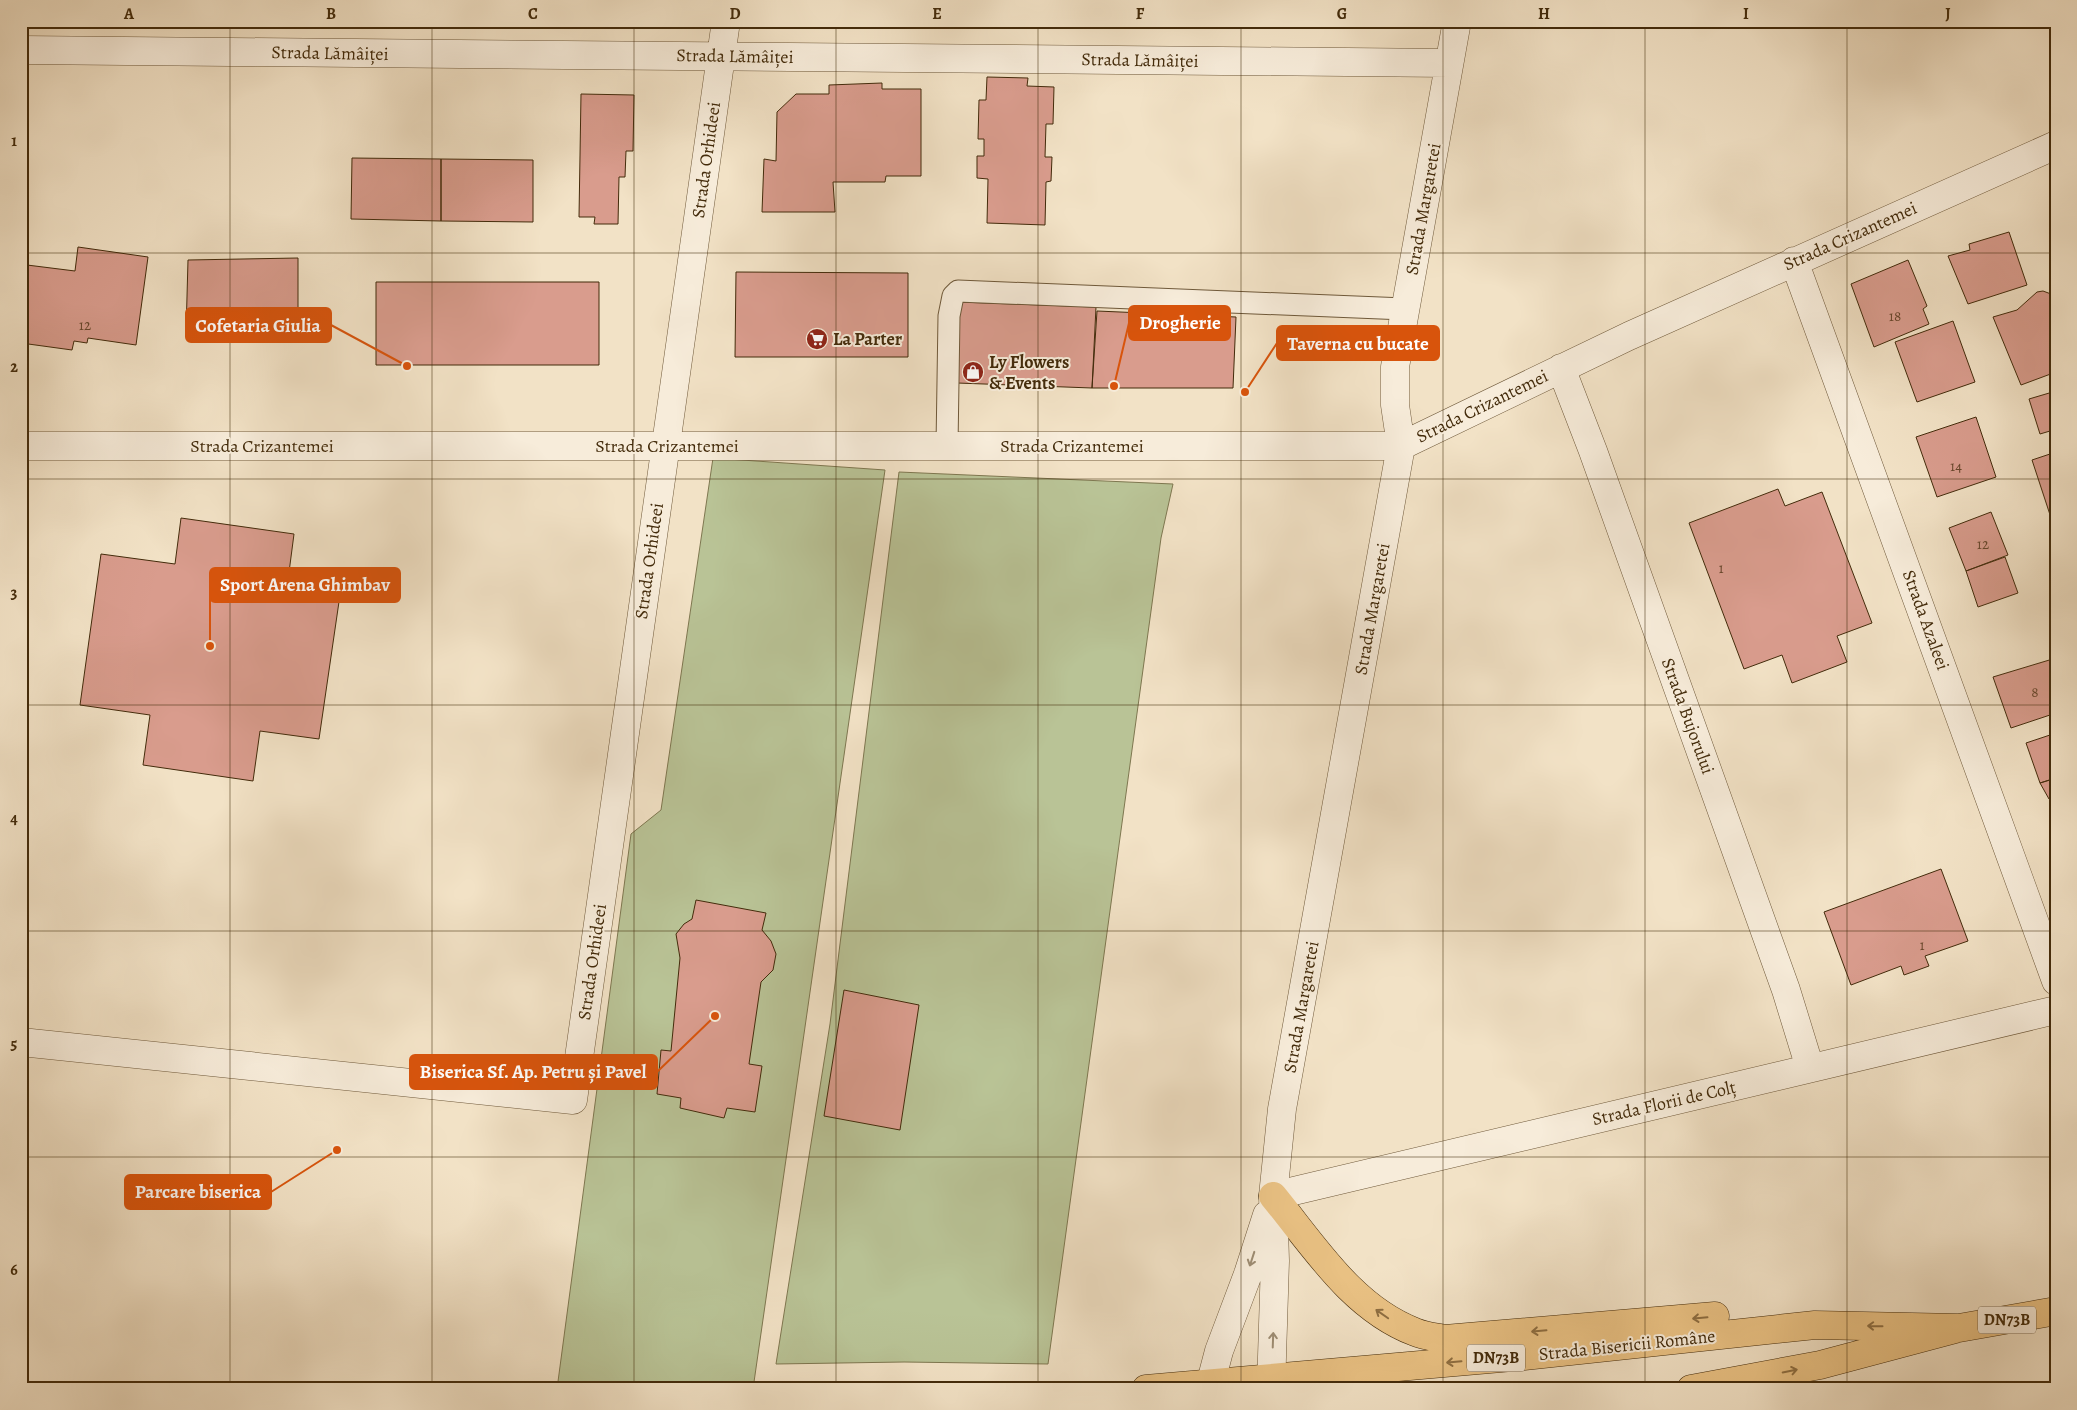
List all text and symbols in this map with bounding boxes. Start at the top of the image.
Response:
text: A [123,3,135,25]
text: B [326,3,336,25]
text: C [528,3,538,25]
text: D [729,3,741,25]
text: E [932,3,942,25]
text: F [1136,3,1145,25]
text: G [1337,3,1347,25]
text: H [1538,3,1550,25]
text: I [1743,3,1749,25]
text: J [1945,3,1951,25]
street label: Strada Lămâiței [271,40,389,66]
street label: Strada Lămâiței [676,43,794,69]
street label: Strada Lămâiței [1081,47,1199,73]
street label: Strada Orhideei [686,100,726,220]
text: 1 [11,130,17,152]
street label: Strada Margaretei [1400,141,1446,277]
street label: Strada Crizantemei [1779,196,1921,276]
callout: Drogherie [1129,306,1230,340]
house number: 18 [1889,306,1901,326]
callout: Cofetaria Giulia [186,308,331,342]
text: Drogherie [1139,310,1221,336]
text: Cofetaria Giulia [195,313,321,339]
house number: 12 [79,315,91,335]
callout: Taverna cu bucate [1277,326,1439,360]
supermarket icon: La Parter [805,327,829,351]
place label: La Parter [833,327,903,351]
text: Taverna cu bucate [1287,331,1429,357]
place label: Ly Flowers & Events [989,350,1069,395]
text: 2 [10,356,18,378]
shop icon: Ly Flowers & Events [961,360,985,384]
street label: Strada Crizantemei [1412,364,1552,448]
street label: Strada Crizantemei [190,434,334,458]
street label: Strada Crizantemei [595,434,739,458]
street label: Strada Crizantemei [1000,434,1144,458]
house number: 14 [1950,456,1962,476]
street label: Strada Orhideei [629,501,669,621]
house number: 12 [1977,534,1989,554]
street label: Strada Margaretei [1349,541,1395,677]
house number: 1 [1718,558,1724,578]
street label: Strada Azaleei [1897,567,1955,673]
callout: Sport Arena Ghimbav [210,568,400,602]
text: Sport Arena Ghimbav [220,572,391,598]
text: 3 [11,582,18,604]
street label: Strada Bujorului [1656,655,1720,777]
house number: 8 [2031,682,2039,702]
text: 4 [10,808,18,830]
street label: Strada Orhideei [572,902,612,1022]
house number: 1 [1919,935,1925,955]
street label: Strada Margaretei [1278,939,1324,1075]
text: 5 [11,1033,18,1055]
callout: Biserica Sf. Ap. Petru și Pavel [410,1055,657,1089]
text: Biserica Sf. Ap. Petru și Pavel [420,1059,646,1085]
street label: Strada Florii de Colț [1590,1075,1738,1131]
callout: Parcare biserica [125,1175,271,1209]
text: Parcare biserica [135,1179,262,1205]
one-way arrow [1247,1251,1257,1267]
text: 6 [10,1259,18,1281]
road number: DN73B [1978,1306,2036,1334]
one-way arrow [1375,1309,1389,1319]
one-way arrow [1693,1313,1709,1322]
one-way arrow [1867,1322,1883,1331]
street label: Strada Bisericii Române [1538,1324,1716,1366]
one-way arrow [1531,1326,1547,1336]
one-way arrow [1268,1332,1277,1348]
road number: DN73B [1467,1345,1525,1372]
one-way arrow [1446,1357,1462,1366]
one-way arrow [1782,1365,1798,1375]

